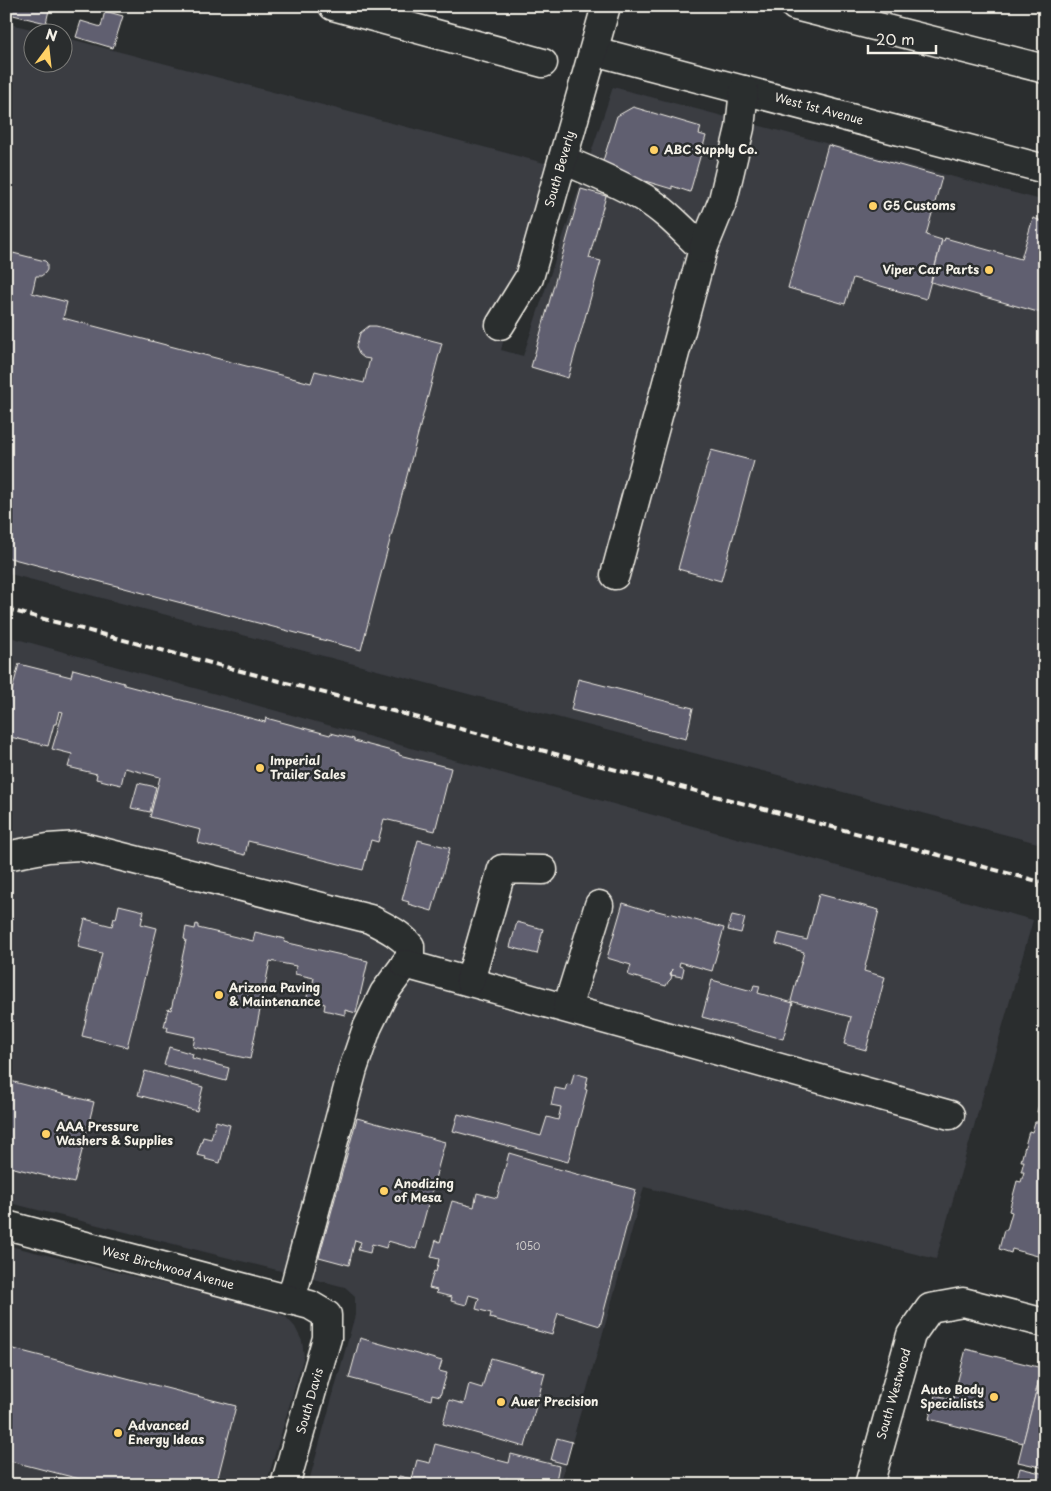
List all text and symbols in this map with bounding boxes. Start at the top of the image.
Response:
north arrow [22,22,72,72]
scale bar [868,22,936,54]
text: N [43,23,60,47]
text: 20 m [876,27,915,50]
street label: West 1st Avenue [773,87,866,129]
street label: South Beverly [539,128,579,209]
place label: ABC Supply Co. [663,140,757,158]
marker: ABC Supply Co. [648,144,660,156]
place label: G5 Customs [883,196,956,214]
marker: G5 Customs [867,200,879,212]
place label: Viper Car Parts [882,260,979,278]
marker: Viper Car Parts [983,264,995,276]
place label: Imperial Trailer Sales [270,751,346,783]
marker: Imperial Trailer Sales [254,762,266,774]
place label: Arizona Paving & Maintenance [228,978,321,1010]
marker: Arizona Paving & Maintenance [213,989,225,1001]
place label: AAA Pressure Washers & Supplies [55,1117,173,1149]
marker: AAA Pressure Washers & Supplies [40,1128,52,1140]
place label: Anodizing of Mesa [394,1174,454,1206]
marker: Anodizing of Mesa [378,1185,390,1197]
house number: 1050 [516,1238,540,1253]
street label: West Birchwood Avenue [100,1241,237,1294]
street label: South Westwood [871,1346,915,1441]
street label: South Davis [291,1365,327,1436]
place label: Auto Body Specialists [920,1380,984,1412]
marker: Auto Body Specialists [988,1391,1000,1403]
place label: Auer Precision [510,1392,598,1410]
marker: Auer Precision [495,1396,507,1408]
place label: Advanced Energy Ideas [128,1416,205,1448]
marker: Advanced Energy Ideas [112,1427,124,1439]

